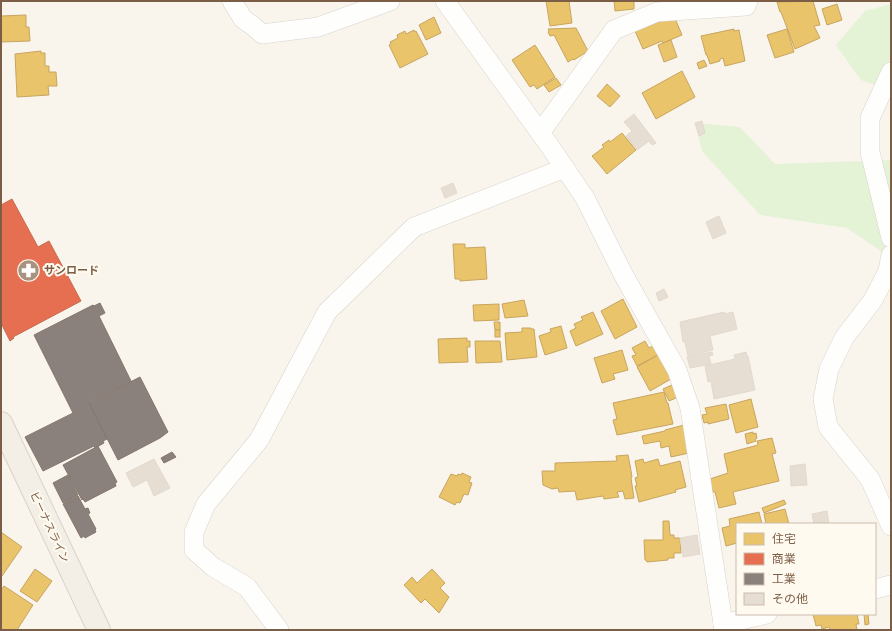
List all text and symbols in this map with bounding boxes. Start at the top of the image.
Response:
pharmacy icon: サンロード [16,257,42,283]
place label: サンロード [44,264,99,277]
street label: ビーナスライン [27,490,72,565]
legend [736,523,876,615]
text: 住宅 [772,532,796,547]
text: 商業 [772,552,796,567]
text: 工業 [772,572,796,587]
text: その他 [772,592,808,607]

